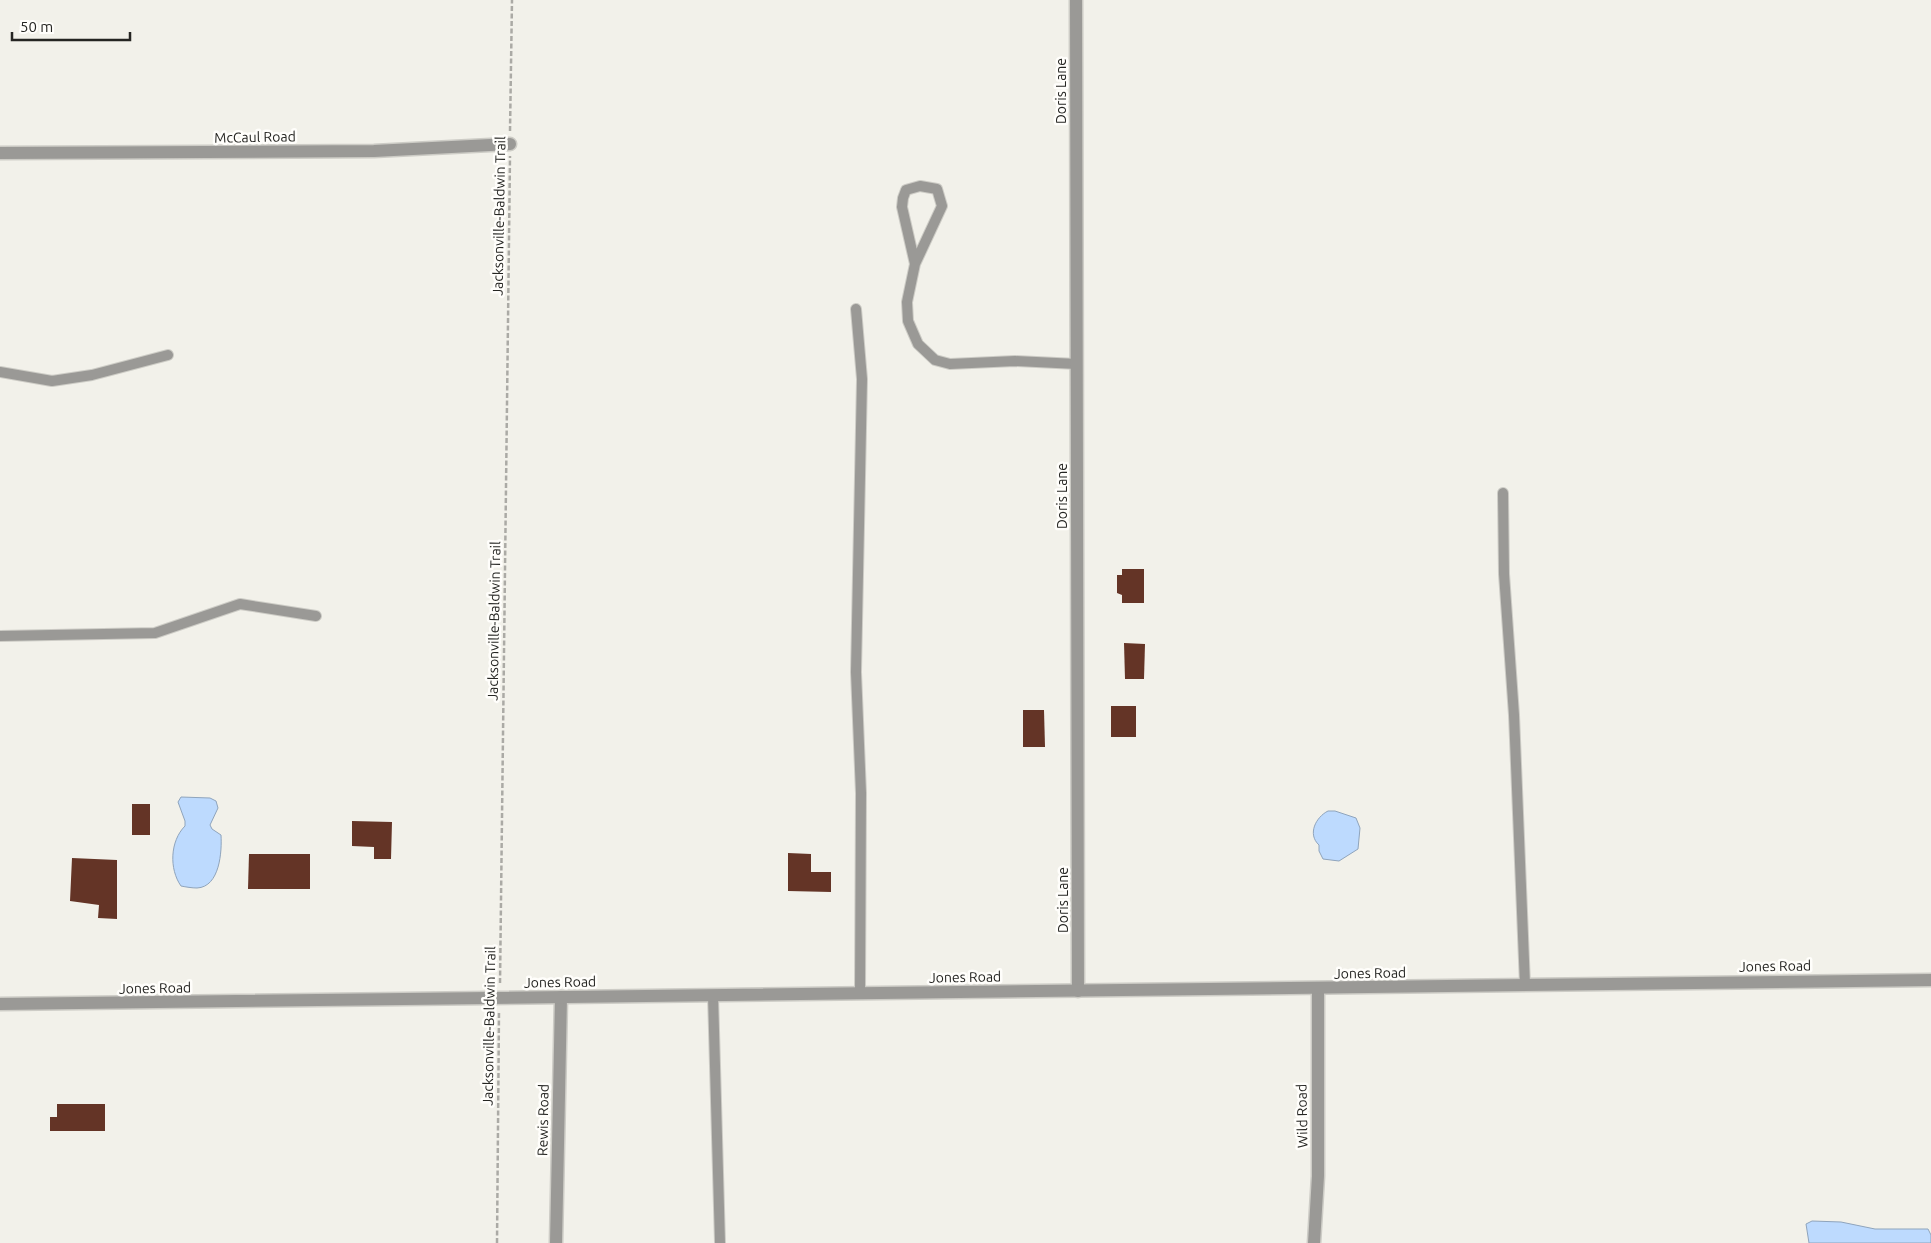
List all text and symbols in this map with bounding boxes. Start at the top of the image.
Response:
scale bar [12,10,130,42]
text: 50 m [20,18,53,35]
street label: Doris Lane [1053,58,1069,124]
street label: McCaul Road [214,128,296,146]
street label: Jacksonville-Baldwin Trail [490,136,508,296]
street label: Doris Lane [1054,463,1070,529]
street label: Jacksonville-Baldwin Trail [485,541,503,701]
street label: Doris Lane [1055,867,1071,933]
street label: Jacksonville-Baldwin Trail [480,946,498,1106]
street label: Jones Road [1739,957,1811,975]
street label: Jones Road [1334,964,1406,982]
street label: Jones Road [929,968,1001,986]
street label: Jones Road [524,973,596,991]
street label: Jones Road [119,979,191,997]
street label: Rewis Road [534,1084,552,1156]
street label: Wild Road [1293,1084,1311,1148]

